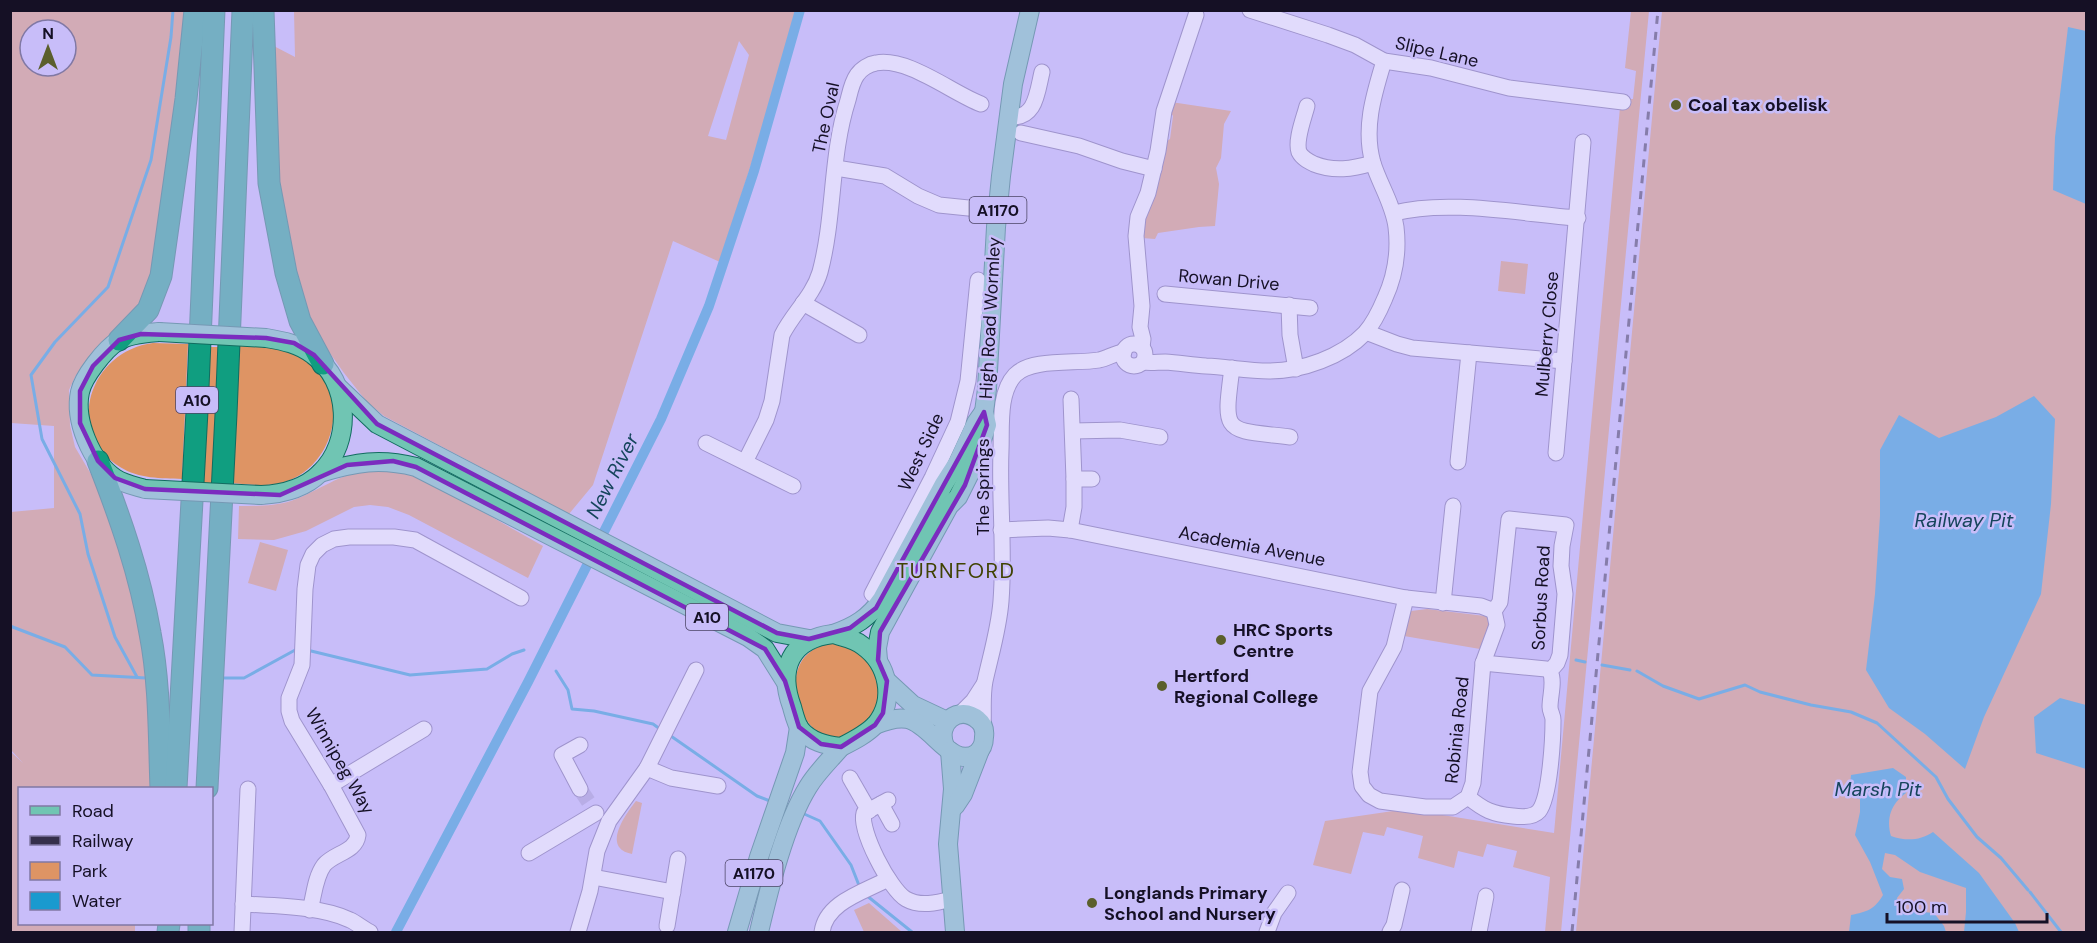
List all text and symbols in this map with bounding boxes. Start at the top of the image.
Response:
north arrow [18,18,78,78]
text: N [42,23,54,44]
street label: Slipe Lane [1393,31,1481,73]
street label: The Oval [807,80,845,156]
place label: Coal tax obelisk [1688,93,1829,117]
marker: Coal tax obelisk [1669,98,1683,112]
road number: A1170 [970,197,1026,223]
street label: High Road Wormley [974,236,1006,400]
street label: Rowan Drive [1177,264,1281,296]
street label: Mulberry Close [1530,270,1564,398]
road number: A10 [176,387,218,413]
street label: West Side [892,409,950,495]
water label: New River [580,429,645,523]
street label: The Springs [971,438,995,536]
water label: Railway Pit [1914,507,2014,533]
street label: Academia Avenue [1176,520,1328,572]
street label: Sorbus Road [1526,545,1556,651]
district label: TURNFORD [897,557,1015,585]
road number: A10 [686,604,728,630]
place label: HRC Sports Centre [1233,618,1333,663]
marker: HRC Sports Centre [1214,633,1228,647]
place label: Hertford Regional College [1174,664,1319,709]
street label: Robinia Road [1439,675,1475,785]
marker: Hertford Regional College [1155,679,1169,693]
street label: Winnipeg Way [300,703,380,819]
water label: Marsh Pit [1835,776,1922,802]
legend [18,787,213,925]
text: Road [72,799,114,823]
text: Railway [72,829,134,853]
text: Park [72,859,108,883]
road number: A1170 [726,860,783,886]
place label: Longlands Primary School and Nursery [1104,881,1276,926]
scale bar [1887,886,2048,924]
text: Water [72,889,122,913]
text: 100 m [1896,895,1947,919]
marker: Longlands Primary School and Nursery [1085,896,1099,910]

